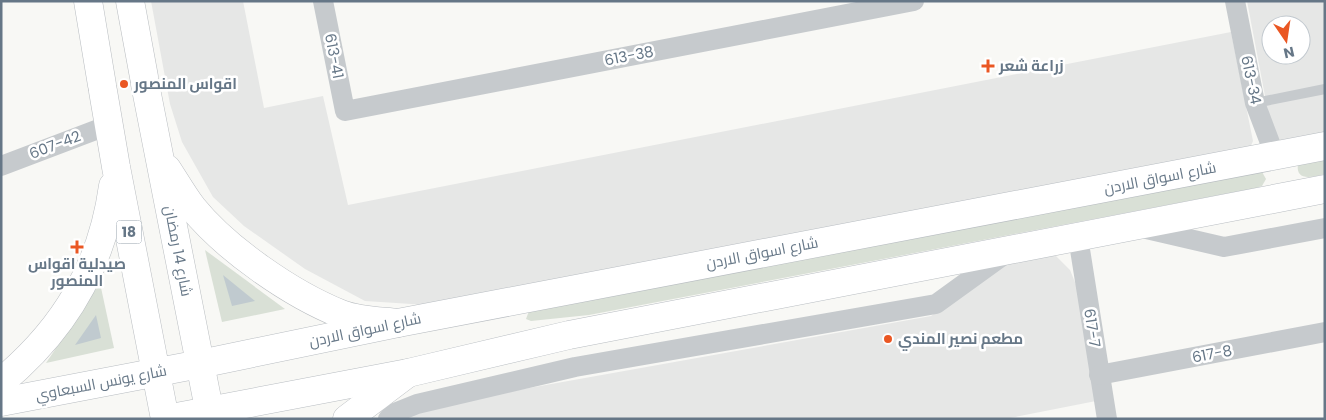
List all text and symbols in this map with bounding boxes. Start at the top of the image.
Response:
north arrow [1261,15,1311,65]
street label: 613-41 [320,31,349,80]
street label: 613-38 [602,40,655,71]
text: N [1282,42,1296,64]
street label: 613-34 [1236,53,1267,106]
place label: زراعة شعر [998,55,1064,76]
marker: زراعة شعر [981,59,995,73]
place label: اقواس المنصور [133,73,237,94]
marker: اقواس المنصور [118,78,130,90]
street label: 607-42 [26,125,84,164]
street label: شارع اسواق الاردن [1102,156,1218,200]
street label: شارع 14 رمضان [158,204,198,298]
road number: 18 [116,220,142,243]
street label: شارع اسواق الاردن [704,231,820,275]
marker: صيدلية اقواس المنصور [71,241,83,253]
place label: صيدلية اقواس المنصور [28,253,126,291]
street label: شارع اسواق الاردن [307,307,423,353]
street label: 617-7 [1079,307,1106,349]
place label: مطعم نصير المندي [898,328,1023,351]
marker: مطعم نصير المندي [882,333,894,345]
street label: 617-8 [1190,339,1234,368]
street label: شارع يونس السبعاوي [33,359,169,408]

